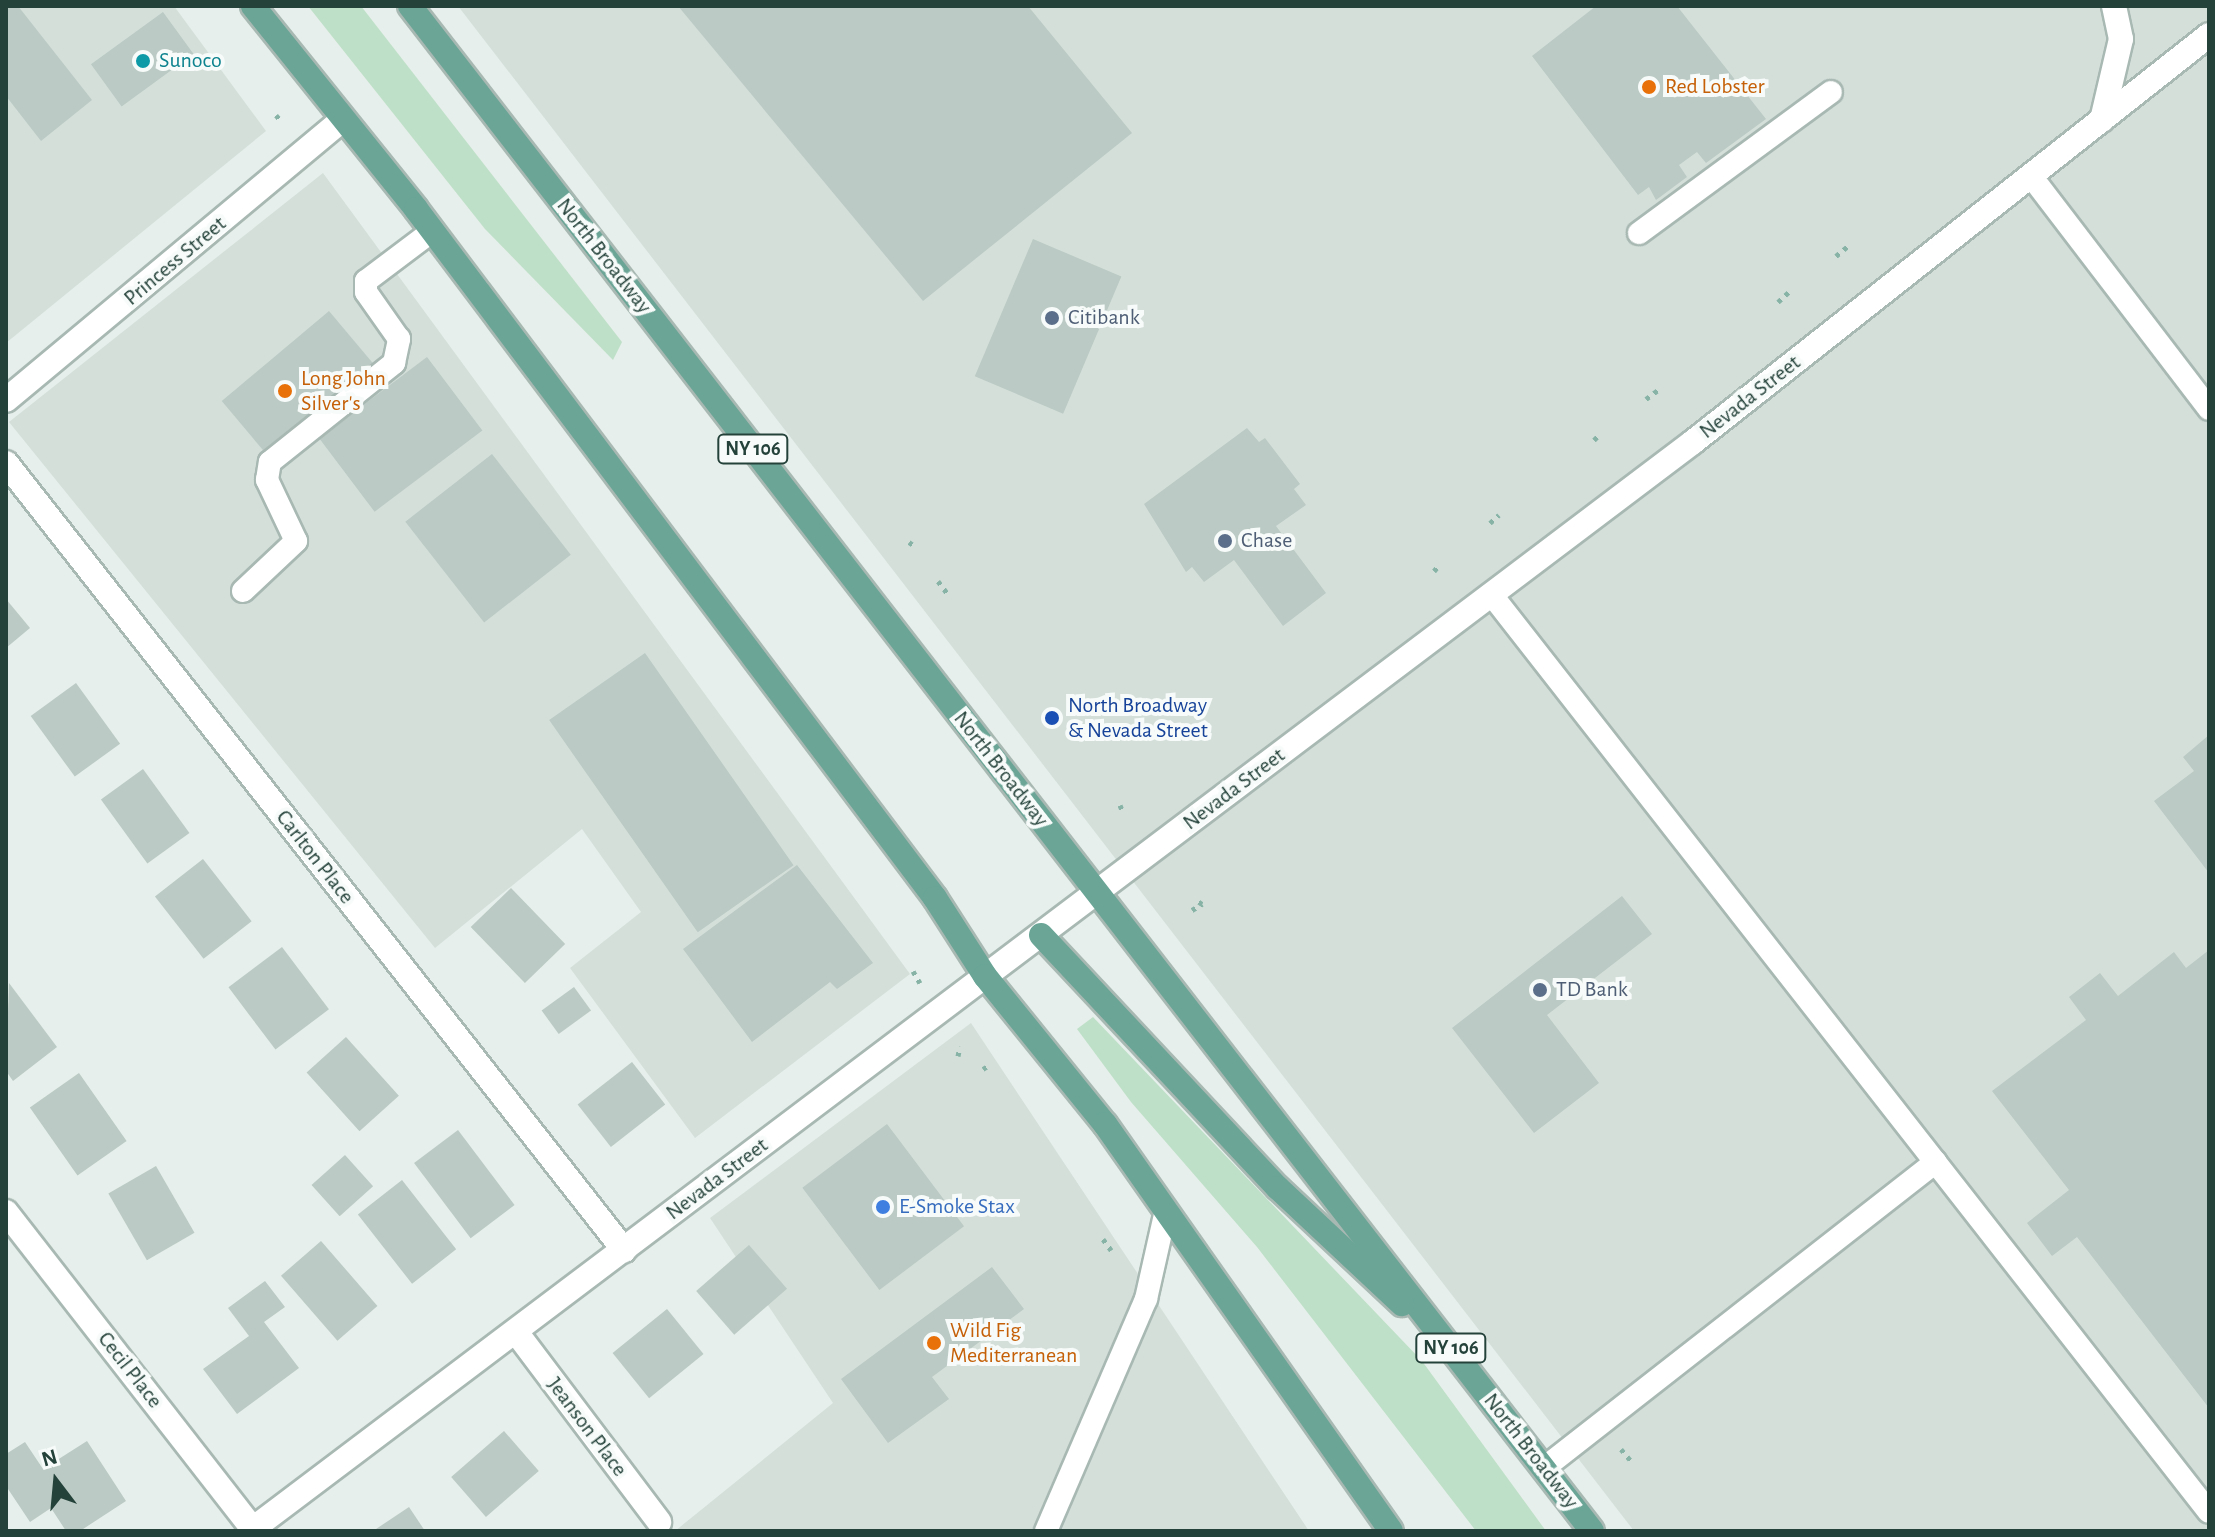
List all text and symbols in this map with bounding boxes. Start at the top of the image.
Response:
place label: Sunoco [159,48,222,74]
marker: Sunoco [134,52,152,70]
place label: Red Lobster [1665,74,1765,100]
marker: Red Lobster [1640,78,1658,96]
street label: North Broadway [551,193,657,319]
street label: Princess Street [119,211,231,311]
place label: Citibank [1068,305,1140,331]
marker: Citibank [1043,309,1061,327]
street label: Nevada Street [1694,349,1806,445]
place label: Long John Silver's [301,365,386,416]
marker: Long John Silver's [276,382,294,400]
road number: NY 106 [717,433,789,465]
place label: Chase [1241,528,1292,554]
marker: Chase [1216,532,1234,550]
place label: North Broadway & Nevada Street [1068,692,1208,744]
street label: North Broadway [948,706,1054,832]
marker: North Broadway & Nevada Street [1043,709,1061,727]
street label: Nevada Street [1178,742,1290,836]
street label: Carlton Place [270,805,360,909]
place label: TD Bank [1556,977,1628,1003]
marker: TD Bank [1531,981,1549,999]
street label: Nevada Street [661,1132,773,1226]
place label: E-Smoke Stax [899,1194,1015,1220]
marker: E-Smoke Stax [874,1198,892,1216]
place label: Wild Fig Mediterranean [950,1317,1077,1368]
street label: Cecil Place [92,1327,168,1413]
road number: NY 106 [1415,1332,1487,1364]
marker: Wild Fig Mediterranean [925,1334,943,1352]
street label: Jeanson Place [541,1372,633,1482]
street label: North Broadway [1478,1388,1584,1514]
north arrow [16,1441,96,1521]
text: N [39,1445,60,1471]

